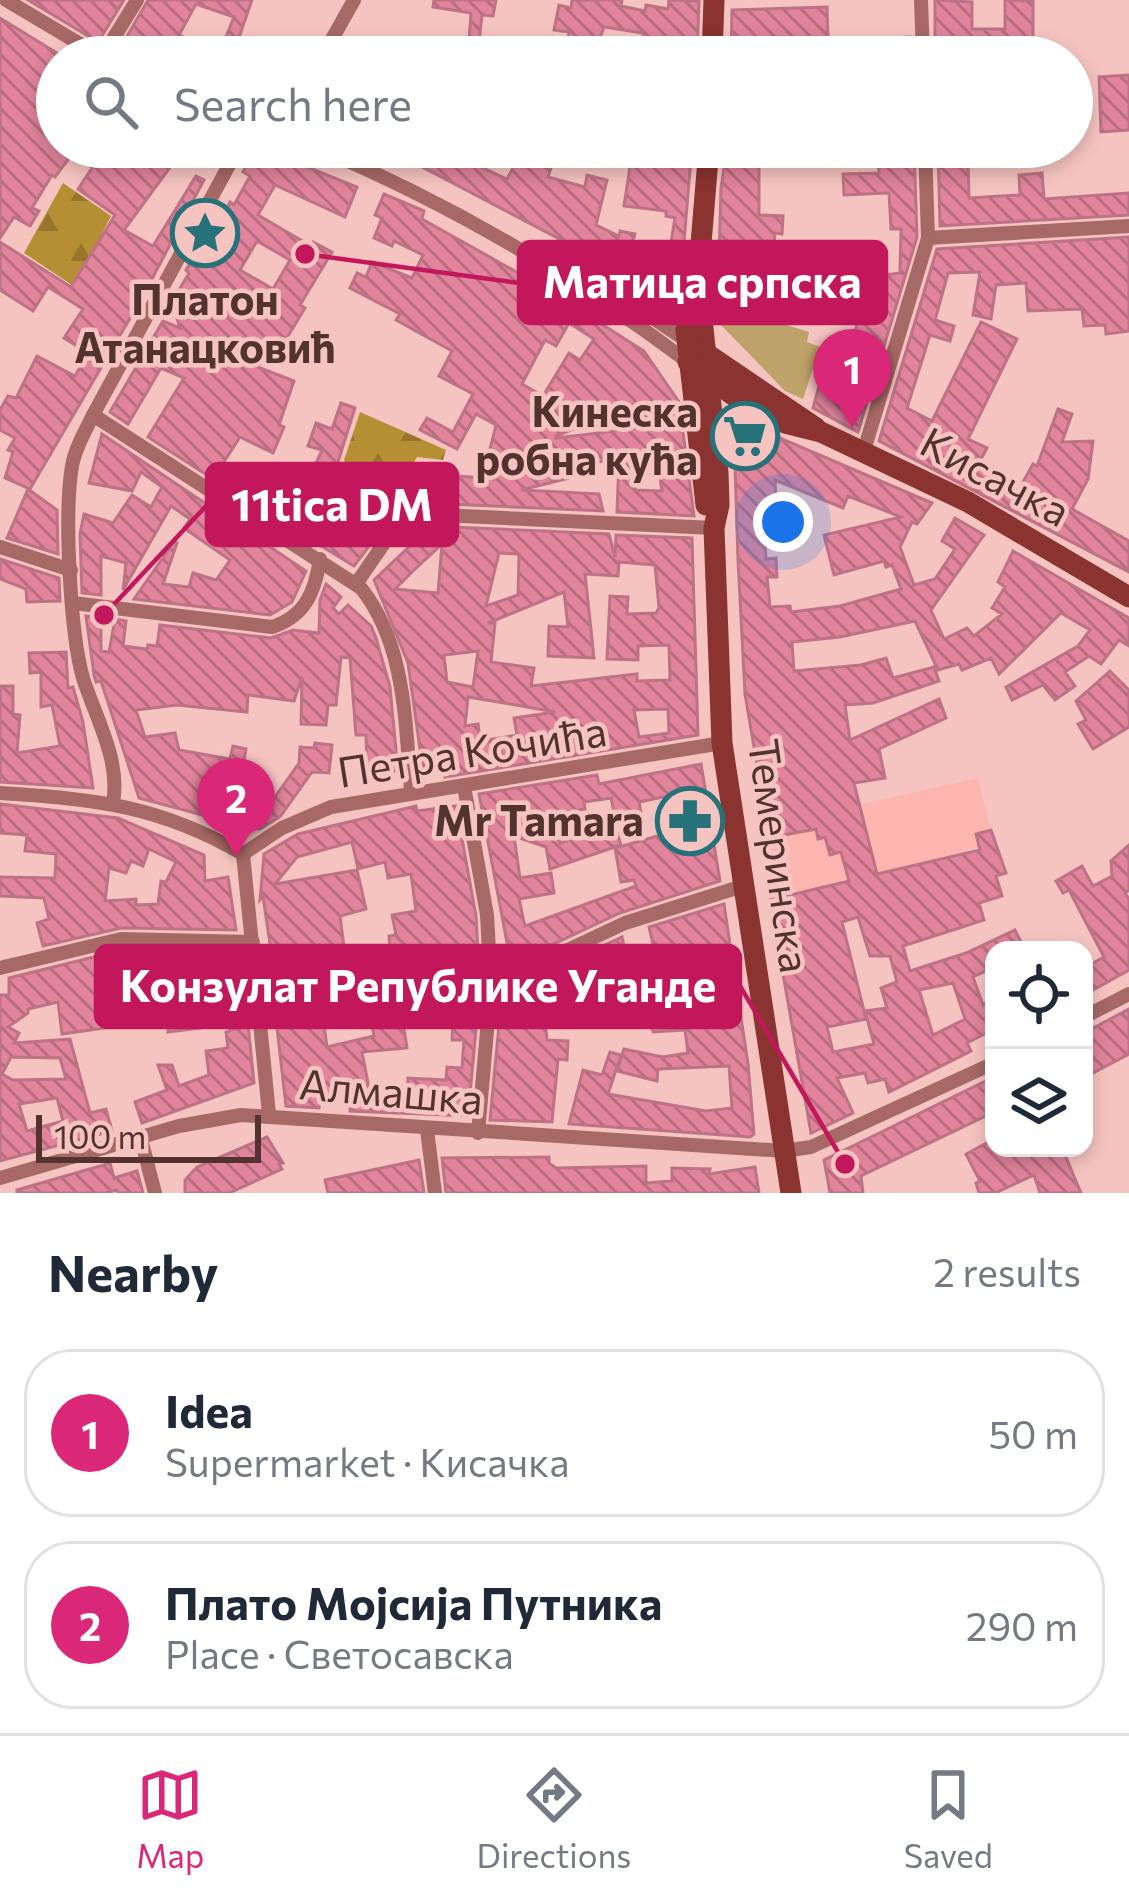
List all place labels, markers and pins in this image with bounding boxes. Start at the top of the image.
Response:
place icon: Платон Атанацковић [170,198,240,268]
callout: Матица српска [519,242,886,323]
place label: Платон Атанацковић [74,272,336,372]
pin: 1 [813,329,891,428]
place label: Кинеска робна кућа [475,384,698,484]
supermarket icon: Кинеска робна кућа [710,401,780,471]
callout: 11tica DM [207,464,457,545]
pin: 2 [197,758,275,857]
pharmacy icon: Mr Tamara [655,786,725,856]
place label: Mr Tamara [434,793,644,845]
callout: Конзулат Републике Уганде [96,946,740,1027]

